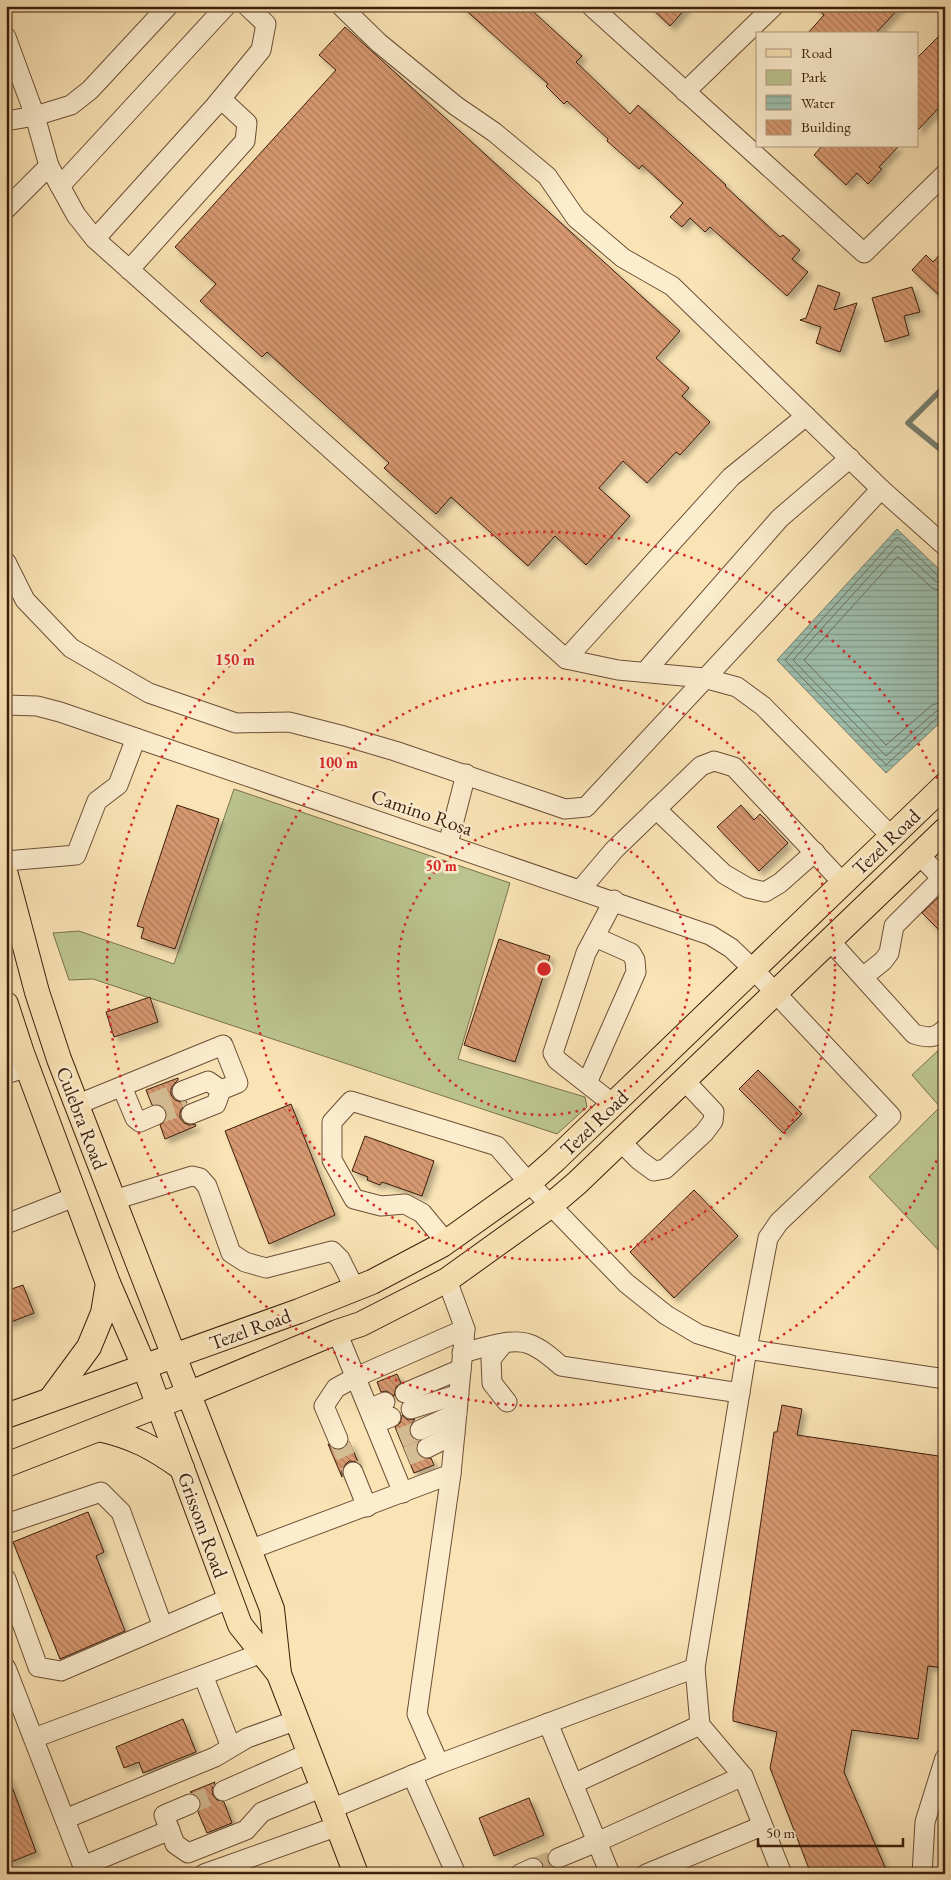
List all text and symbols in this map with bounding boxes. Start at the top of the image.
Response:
legend [756,32,918,148]
text: Road [801,43,833,62]
text: Park [801,67,828,86]
text: Water [801,93,835,112]
text: Building [801,117,851,136]
text: 150 m [215,650,255,669]
text: 100 m [318,753,358,772]
street label: Camino Rosa [368,783,476,842]
street label: Tezel Road [846,802,926,881]
text: 50 m [425,856,457,875]
centre of rings [535,960,553,978]
street label: Culebra Road [50,1063,114,1174]
street label: Tezel Road [554,1083,634,1162]
street label: Tezel Road [206,1302,295,1356]
street label: Grissom Road [172,1469,234,1582]
scale bar [758,1815,904,1847]
text: 50 m [766,1823,795,1842]

